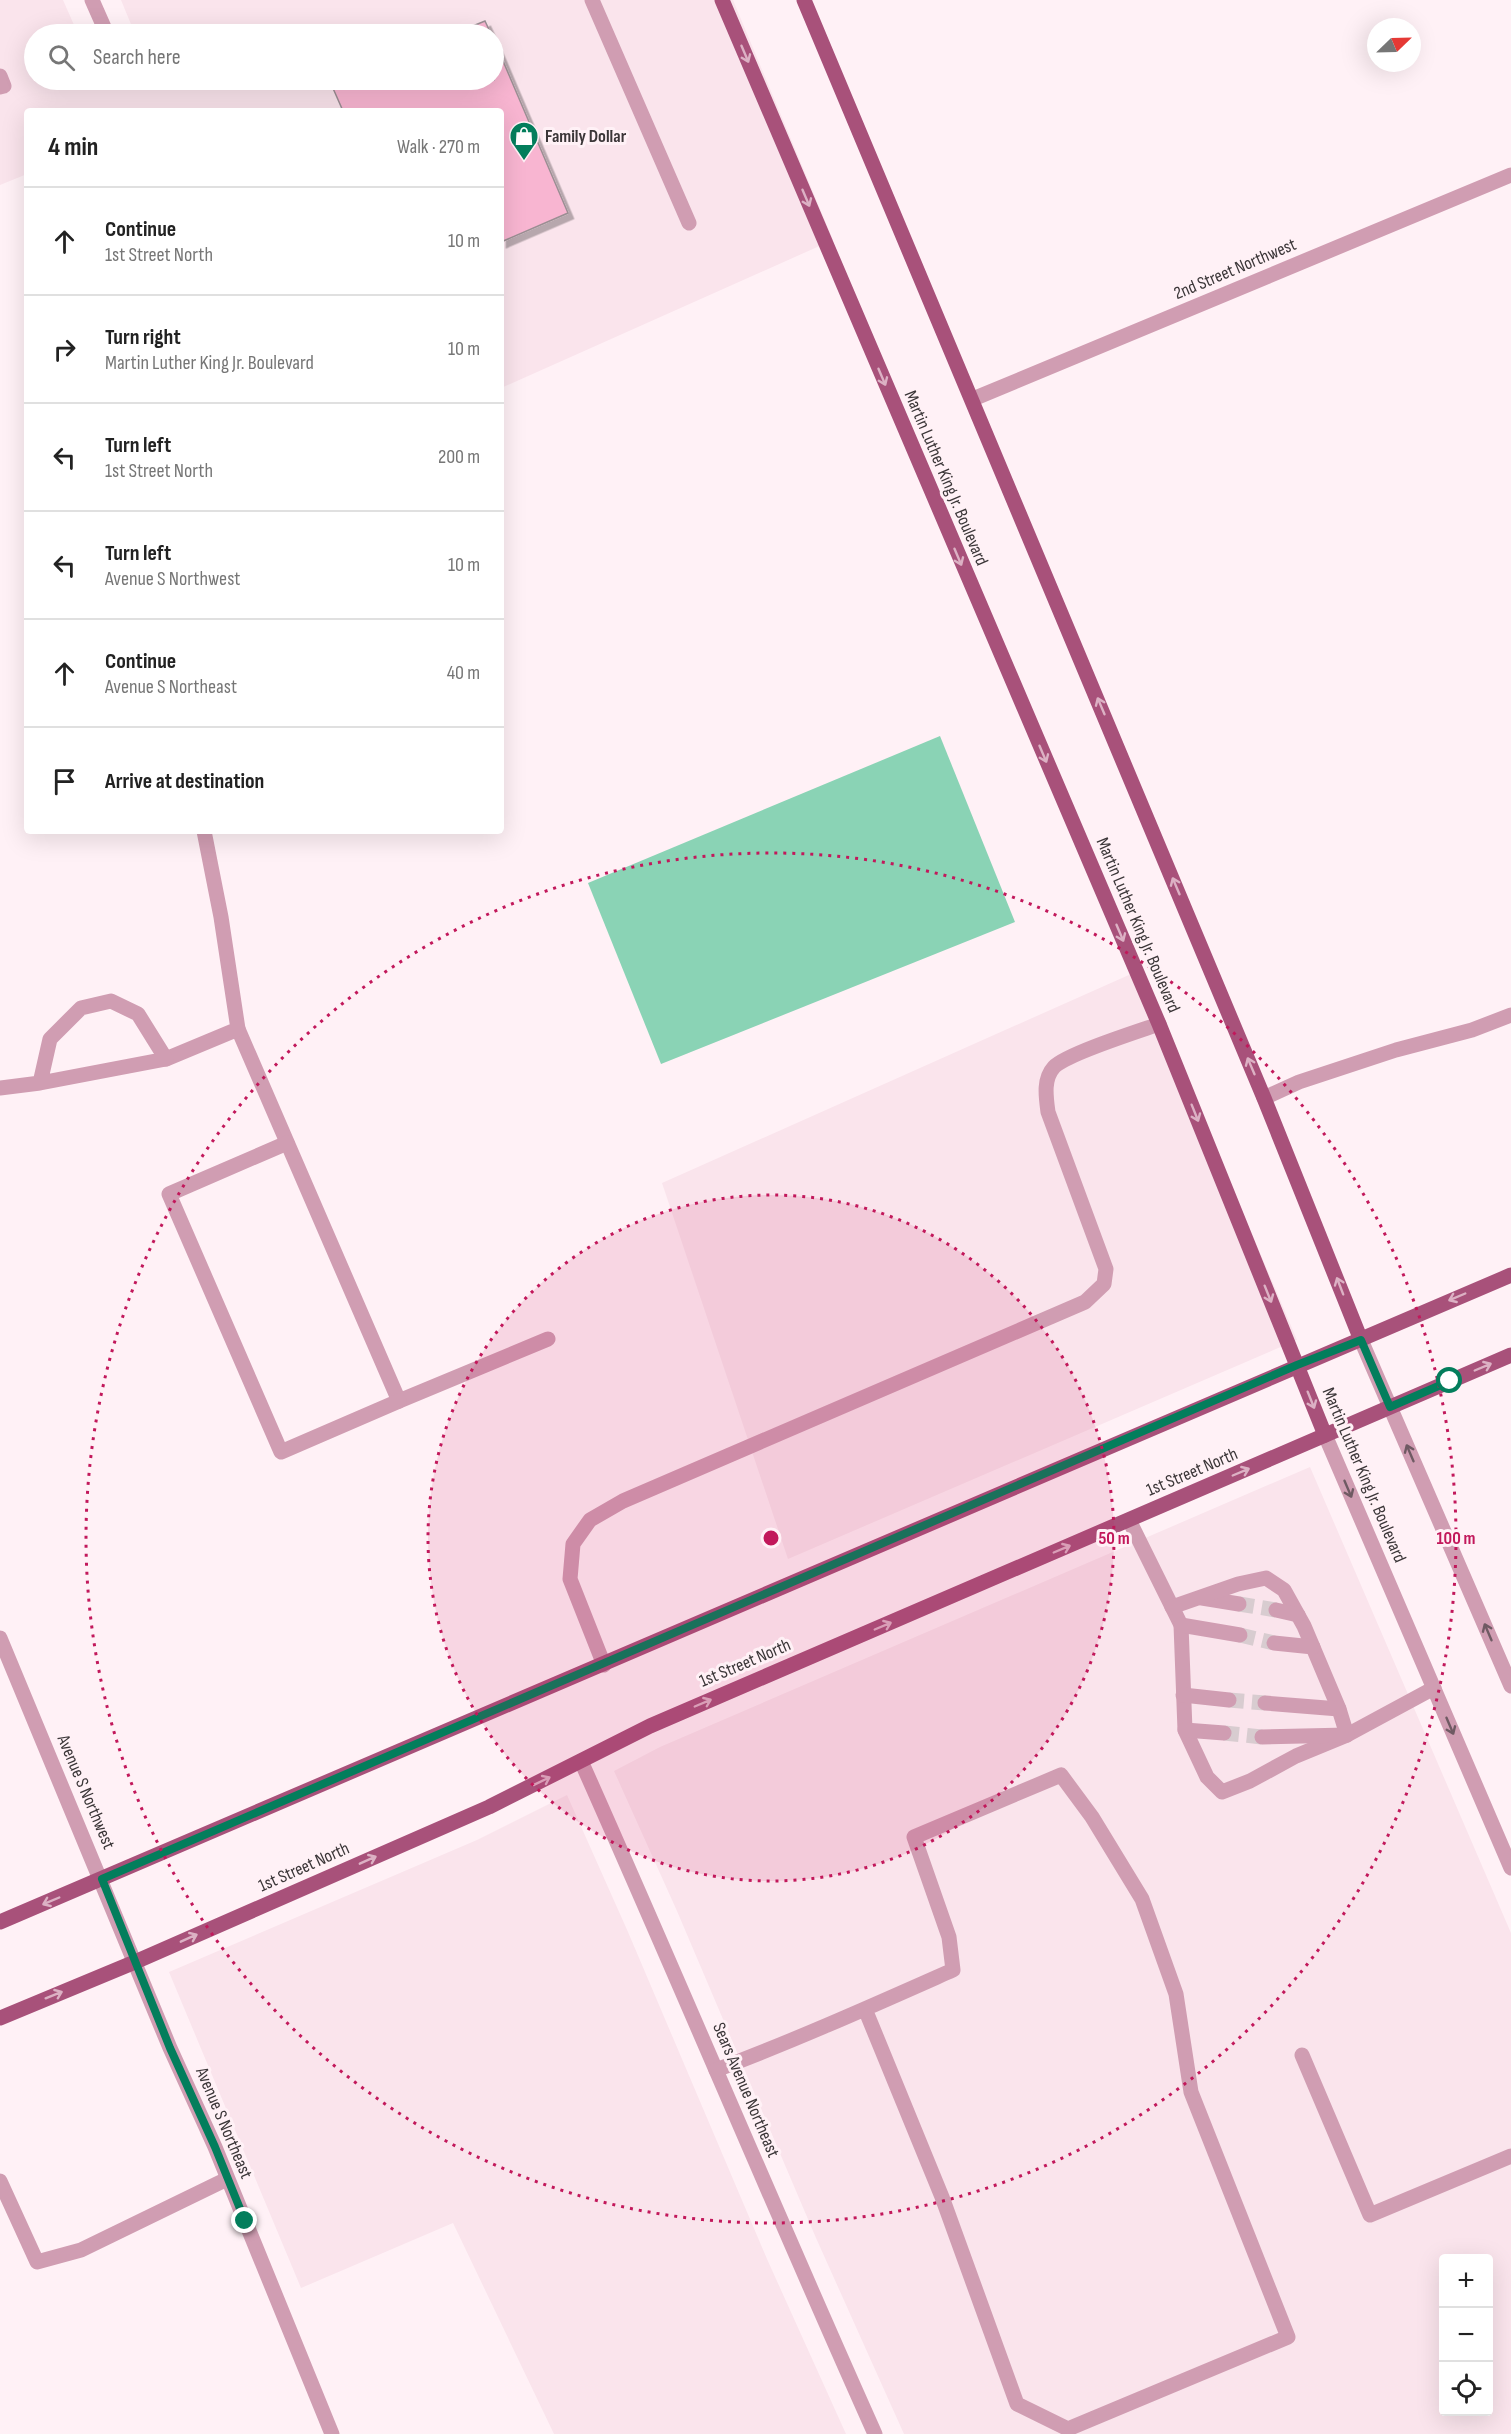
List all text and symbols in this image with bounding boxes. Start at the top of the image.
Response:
north arrow [1367,18,1421,72]
search box [24,24,504,90]
icon: search [45,41,78,74]
text: Search here [93,44,180,71]
one-way arrow [740,44,751,63]
shop icon: Family Dollar [508,120,540,162]
place label: Family Dollar [545,126,627,147]
text: 4 min [48,132,98,163]
text: Walk · 270 m [397,135,480,159]
one-way arrow [801,188,812,206]
text: Continue [105,216,176,243]
icon: ahead [48,225,81,258]
text: 10 m [448,229,480,253]
street label: 2nd Street Northwest [1171,234,1300,304]
text: 1st Street North [105,243,213,267]
text: Turn right [105,324,181,351]
icon: right [48,333,81,366]
text: 10 m [448,337,480,361]
text: Martin Luther King Jr. Boulevard [105,351,314,375]
one-way arrow [877,368,888,386]
street label: Martin Luther King Jr. Boulevard [900,387,992,569]
text: Turn left [105,432,171,459]
icon: left [48,441,81,474]
text: 200 m [438,445,480,469]
text: 1st Street North [105,459,213,483]
text: Turn left [105,540,171,567]
one-way arrow [953,547,965,565]
icon: left [48,549,81,582]
text: 10 m [448,553,480,577]
text: Avenue S Northwest [105,567,240,591]
text: Continue [105,648,176,675]
icon: ahead [48,657,81,690]
text: 40 m [447,661,480,685]
text: Avenue S Northeast [105,675,237,699]
one-way arrow [1095,697,1106,716]
one-way arrow [1038,745,1049,763]
icon: arrive [48,765,81,798]
text: Arrive at destination [105,768,264,795]
street label: Martin Luther King Jr. Boulevard [1092,834,1184,1016]
one-way arrow [1170,877,1181,896]
one-way arrow [1115,924,1126,942]
one-way arrow [1245,1057,1256,1076]
one-way arrow [1190,1104,1201,1122]
one-way arrow [1334,1277,1345,1296]
one-way arrow [1263,1284,1274,1303]
one-way arrow [1448,1292,1467,1303]
one-way arrow [1473,1361,1491,1372]
route start [1436,1367,1462,1393]
street label: Martin Luther King Jr. Boulevard [1318,1384,1410,1566]
one-way arrow [1306,1391,1317,1409]
street label: 1st Street North [1143,1443,1241,1501]
one-way arrow [1404,1444,1415,1463]
one-way arrow [1231,1466,1250,1477]
one-way arrow [1343,1479,1354,1498]
centre of rings [761,1528,781,1548]
text: 50 m [1098,1528,1130,1549]
text: 100 m [1437,1528,1476,1549]
one-way arrow [1052,1543,1070,1554]
one-way arrow [873,1620,891,1631]
one-way arrow [1482,1623,1493,1642]
street label: 1st Street North [696,1634,794,1692]
one-way arrow [694,1696,712,1708]
one-way arrow [1445,1717,1456,1735]
street label: Avenue S Northwest [52,1731,120,1853]
one-way arrow [532,1775,550,1786]
street label: 1st Street North [255,1838,353,1896]
one-way arrow [358,1854,376,1865]
one-way arrow [42,1896,60,1907]
one-way arrow [179,1932,197,1943]
one-way arrow [44,1989,63,2000]
street label: Sears Avenue Northeast [708,2019,784,2161]
street label: Avenue S Northeast [191,2063,257,2182]
route end [231,2207,257,2233]
map controls [1439,2254,1493,2416]
button: + [1439,2254,1493,2308]
button: − [1439,2308,1493,2362]
button: locate [1439,2362,1493,2416]

